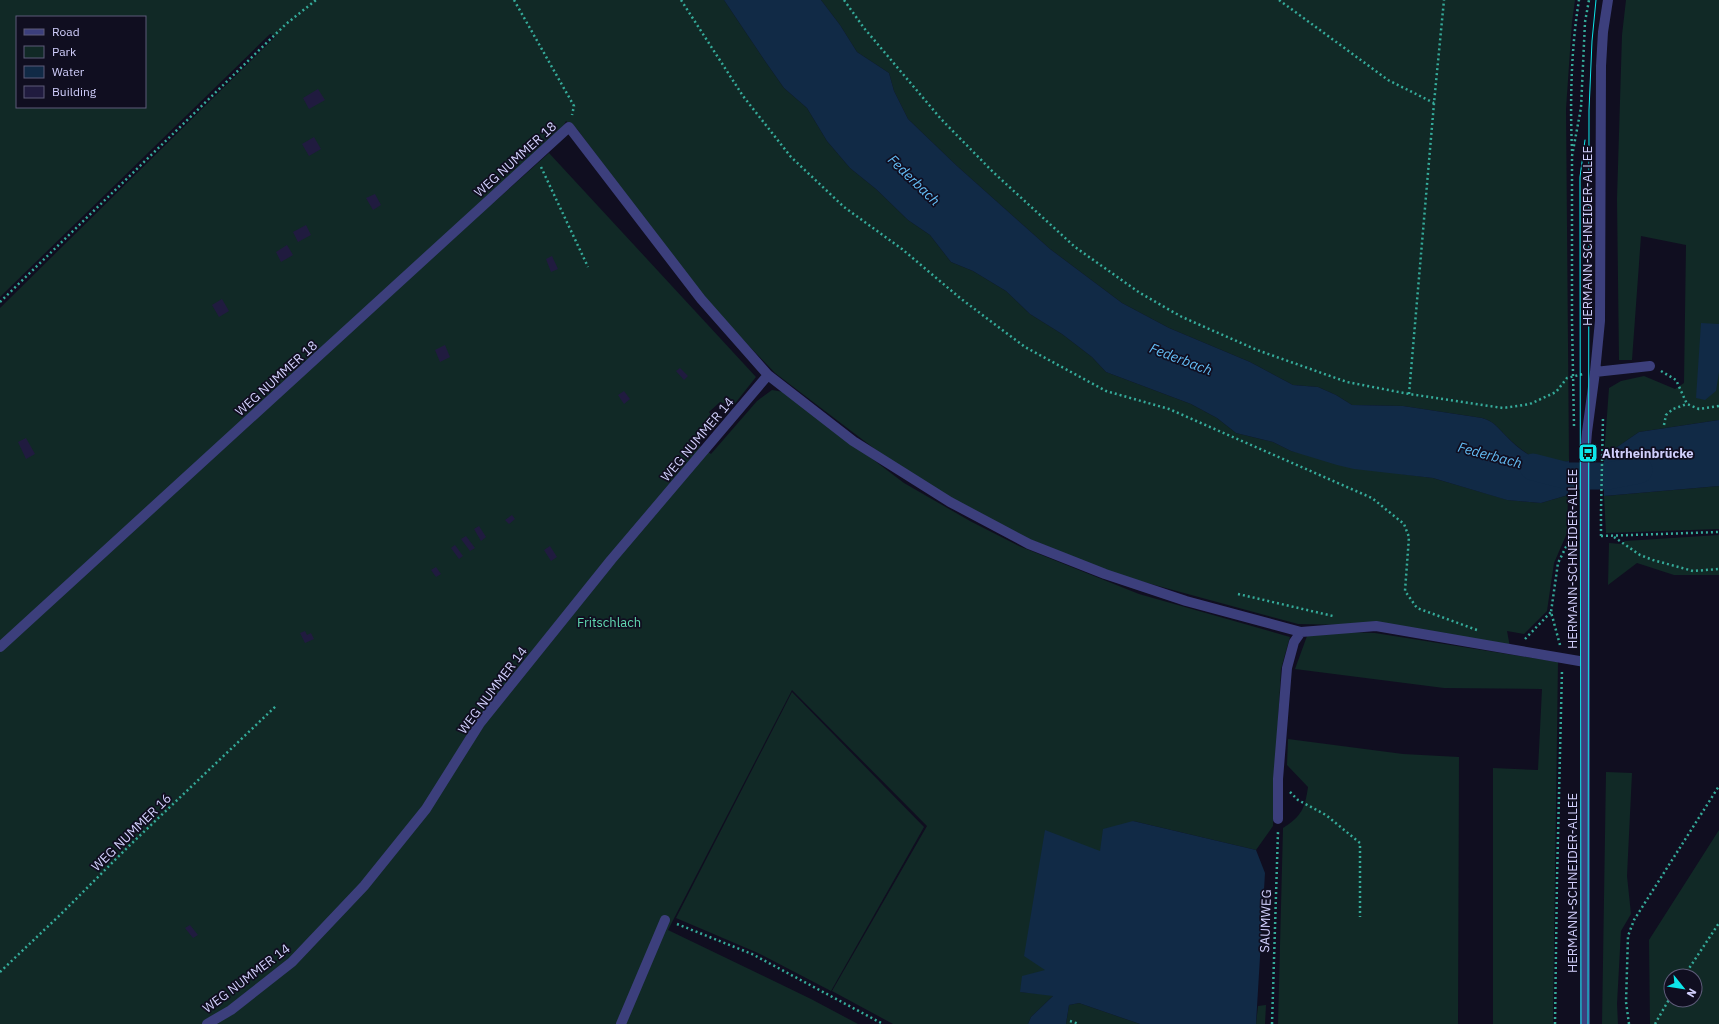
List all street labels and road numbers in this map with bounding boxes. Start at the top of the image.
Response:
street label: WEG NUMMER 18 [471,118,560,201]
street label: HERMANN-SCHNEIDER-ALLEE [1579,146,1596,326]
street label: WEG NUMMER 18 [232,337,321,420]
street label: WEG NUMMER 14 [657,394,738,485]
street label: HERMANN-SCHNEIDER-ALLEE [1564,469,1581,649]
street label: WEG NUMMER 14 [454,643,531,737]
street label: WEG NUMMER 16 [88,790,175,875]
street label: HERMANN-SCHNEIDER-ALLEE [1564,793,1581,973]
street label: SAUMWEG [1256,889,1275,953]
street label: WEG NUMMER 14 [199,940,293,1017]

